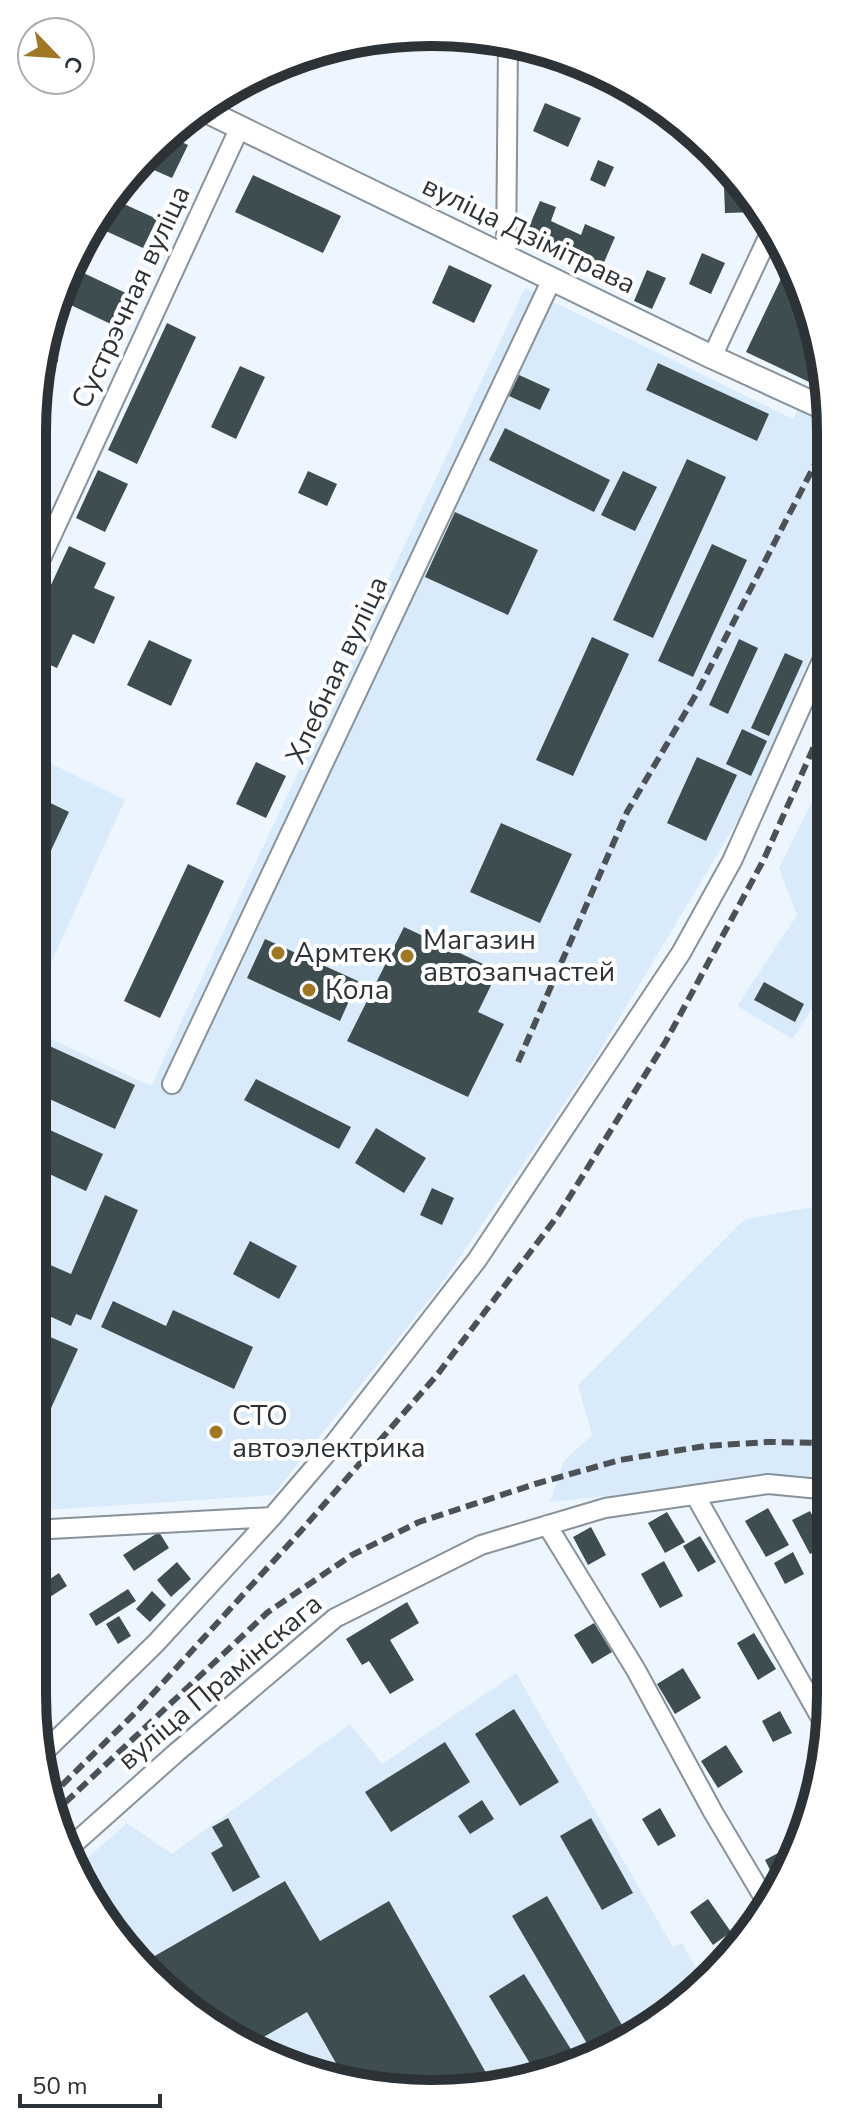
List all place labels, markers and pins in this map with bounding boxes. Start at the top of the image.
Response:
place label: Магазин автозапчастей [423,921,615,991]
place label: Армтек [294,934,392,972]
marker: Армтек [269,944,287,962]
marker: Магазин автозапчастей [398,947,416,965]
place label: Кола [325,971,390,1009]
marker: Кола [300,981,318,999]
place label: СТО автоэлектрика [232,1397,426,1467]
marker: СТО автоэлектрика [207,1423,225,1441]

